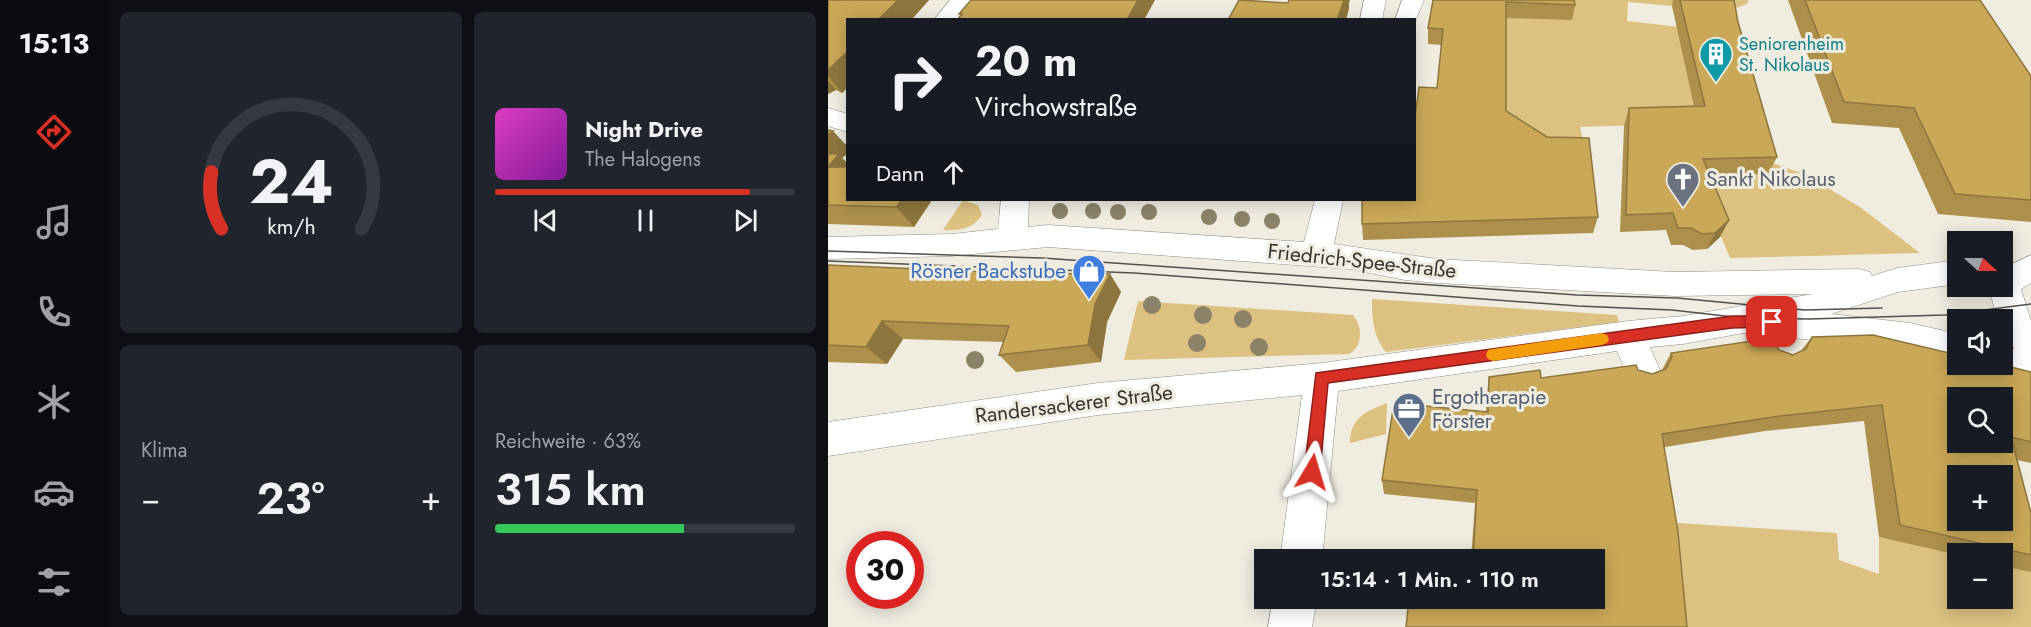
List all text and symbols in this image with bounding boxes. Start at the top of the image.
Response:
text: 15:13 [19,24,89,63]
text: 20 m [975,31,1077,92]
place label: Seniorenheim St. Nikolaus [1739,31,1844,78]
building icon: Seniorenheim St. Nikolaus [1698,36,1734,83]
icon: right [876,42,954,120]
text: Virchowstraße [975,87,1137,126]
icon: directions [33,111,75,153]
text: Night Drive [585,113,703,145]
text: 24 [249,137,333,227]
text: The Halogens [585,145,701,174]
icon: ahead [937,156,970,189]
text: Dann [876,157,925,189]
church icon: Sankt Nikolaus [1665,161,1701,208]
place label: Sankt Nikolaus [1706,164,1836,194]
icon: music [33,201,75,243]
icon: previous [529,204,562,237]
icon: pause [629,204,662,237]
icon: next [729,204,762,237]
text: km/h [267,212,315,243]
north arrow [1947,231,2013,297]
map controls [1947,231,2013,609]
street label: Friedrich-Spee-Straße [1266,236,1458,286]
shop icon: Rösner Backstube [1071,253,1107,300]
place label: Rösner Backstube [911,256,1066,286]
icon: phone [33,291,75,333]
pin [1746,296,1797,347]
icon: arrive [1755,305,1788,338]
button: sound [1947,309,2013,375]
street label: Randersackerer Straße [973,377,1175,431]
icon: climate [33,381,75,423]
place label: Ergotherapie Förster [1432,382,1546,436]
button: search [1947,387,2013,453]
office icon: Ergotherapie Förster [1391,391,1427,438]
text: Reichweite · 63% [495,427,641,456]
text: Klima [141,436,187,465]
position arrow [1280,440,1344,504]
text: 315 km [495,457,646,522]
button: + [1947,465,2013,531]
text: 23° [256,466,325,531]
icon: car [33,471,75,513]
text: − [141,475,160,522]
text: + [421,475,441,522]
speed limit sign: 30 [846,531,924,609]
button: − [1947,543,2013,609]
icon: filters [33,561,75,603]
text: 15:14 · 1 Min. · 110 m [1320,563,1539,595]

